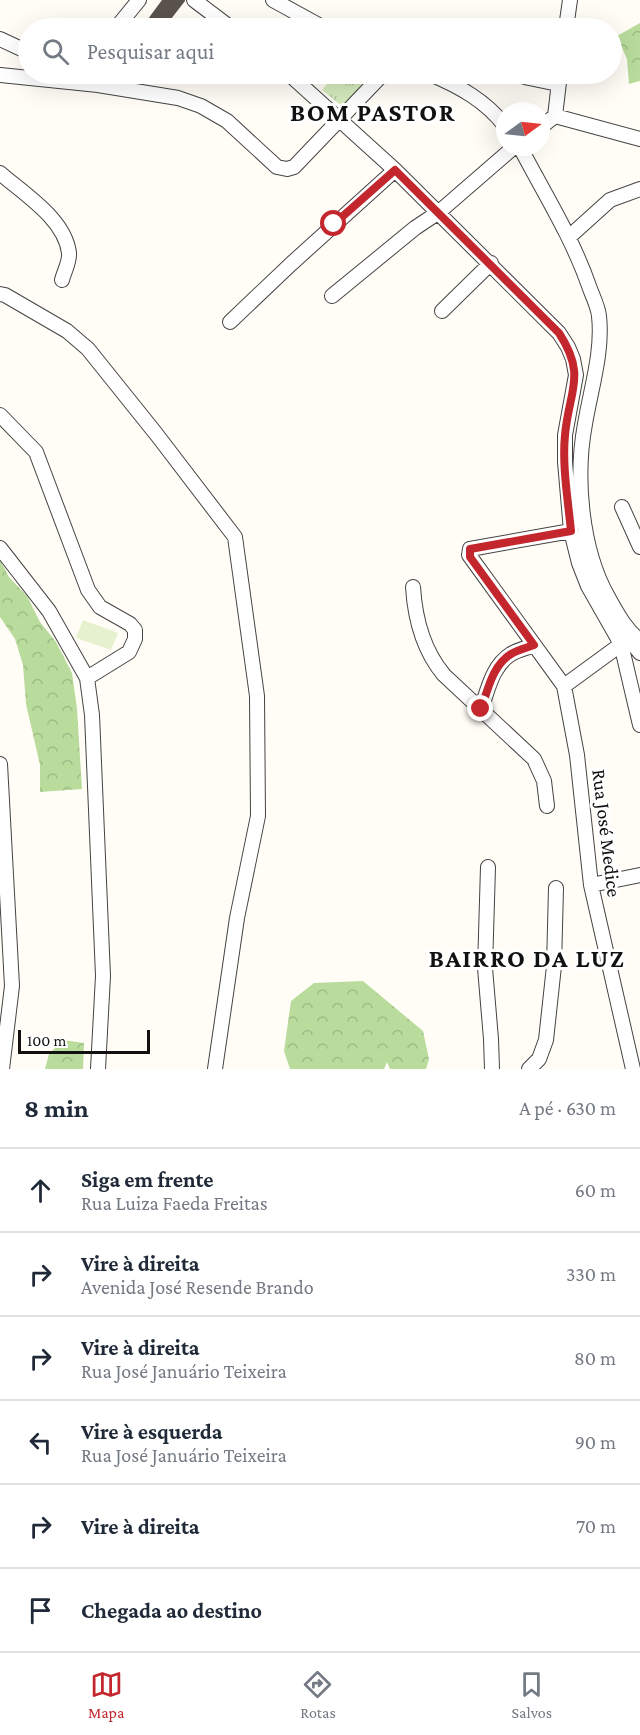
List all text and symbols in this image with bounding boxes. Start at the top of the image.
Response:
search box [18,18,622,84]
icon: search [39,35,72,68]
text: Pesquisar aqui [87,39,214,64]
district label: BOM PASTOR [290,98,456,127]
north arrow [496,102,550,156]
route start [320,210,346,236]
route end [467,695,493,721]
street label: Rua José Medice [587,768,626,899]
district label: BAIRRO DA LUZ [429,944,625,973]
scale bar [18,1027,150,1054]
text: 100 m [27,1032,66,1049]
text: 8 min [24,1094,89,1123]
text: A pé · 630 m [519,1097,616,1119]
text: Siga em frente [81,1167,214,1192]
icon: ahead [24,1174,57,1207]
text: 60 m [575,1179,616,1201]
text: Rua Luiza Faeda Freitas [81,1192,268,1214]
text: Vire à direita [81,1251,200,1276]
icon: right [24,1258,57,1291]
text: 330 m [566,1263,616,1285]
text: Avenida José Resende Brando [81,1276,314,1298]
text: Vire à direita [81,1335,200,1360]
icon: right [24,1342,57,1375]
text: 80 m [574,1347,616,1369]
text: Rua José Januário Teixeira [81,1360,287,1382]
text: Vire à esquerda [81,1419,222,1444]
icon: left [24,1426,57,1459]
text: 90 m [575,1431,616,1453]
text: Rua José Januário Teixeira [81,1444,287,1466]
icon: right [24,1510,57,1543]
text: Vire à direita [81,1514,200,1539]
text: 70 m [576,1515,616,1537]
icon: arrive [24,1594,57,1627]
text: Chegada ao destino [81,1598,262,1623]
tab: Mapa [88,1668,124,1721]
tab: Rotas [300,1668,336,1721]
tab: Salvos [512,1668,552,1721]

